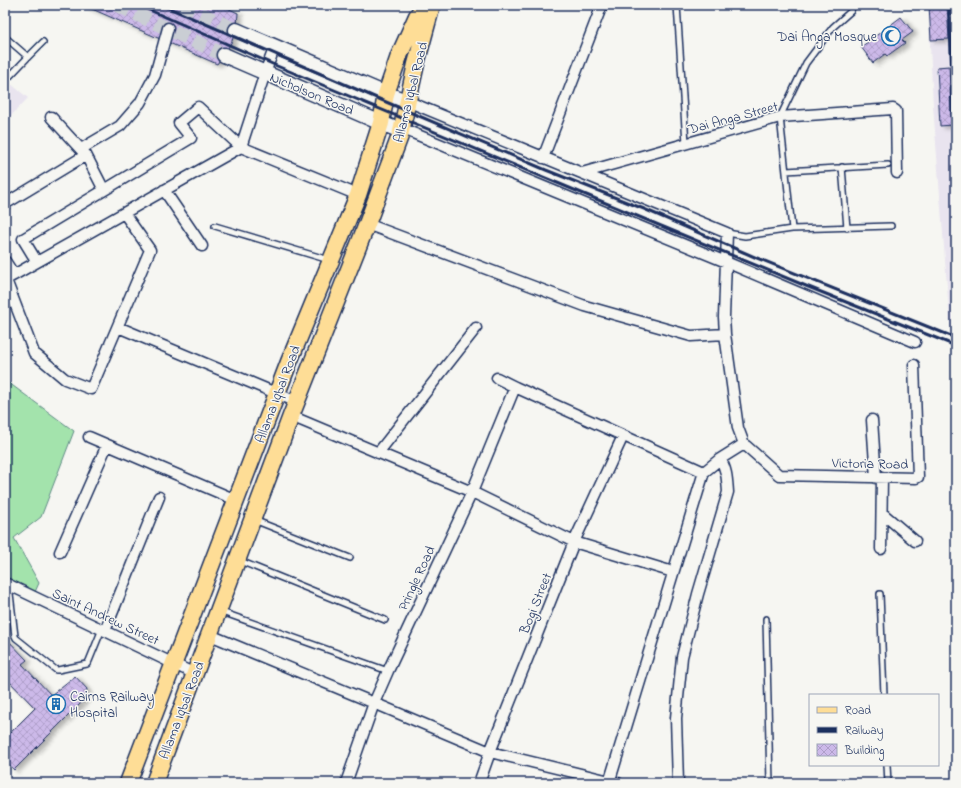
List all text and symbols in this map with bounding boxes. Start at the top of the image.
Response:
mosque icon: Dai Anga Mosque [880,25,902,47]
place label: Dai Anga Mosque [776,27,878,49]
street label: Allama Iqbal Road [389,40,434,145]
street label: Nicholson Road [266,67,357,122]
street label: Dai Anga Street [685,96,781,142]
street label: Allama Iqbal Road [250,342,307,446]
street label: Victoria Road [831,453,908,476]
street label: Pringle Road [393,543,442,615]
street label: Bogi Street [514,570,559,639]
street label: Saint Andrew Street [48,583,163,652]
street label: Allama Iqbal Road [154,658,211,762]
place label: Cairns Railway Hospital [70,687,155,724]
building icon: Cairns Railway Hospital [45,693,67,715]
legend [809,694,939,766]
text: Road [845,702,871,720]
text: Railway [845,722,884,741]
text: Building [844,742,884,761]

